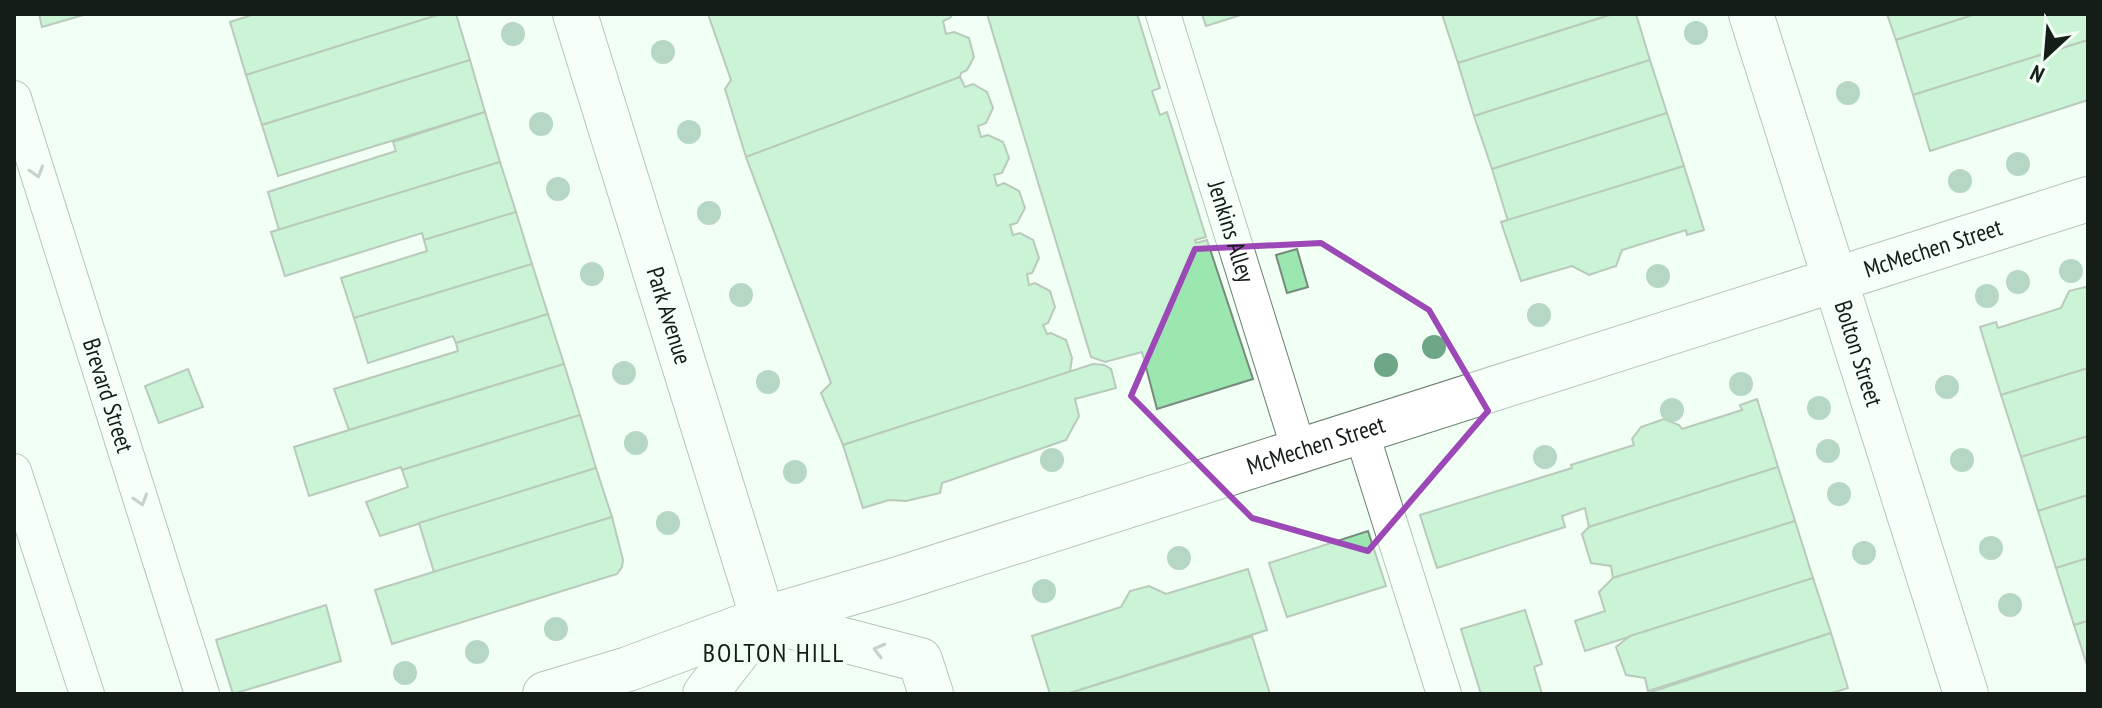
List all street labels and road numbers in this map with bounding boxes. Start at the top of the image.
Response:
street label: Jenkins Alley [1201,176,1262,286]
street label: McMechen Street [1860,211,2006,285]
street label: Park Avenue [640,263,699,368]
street label: Bolton Street [1828,296,1890,411]
street label: Brevard Street [76,334,141,457]
street label: McMechen Street [1243,408,1389,482]

